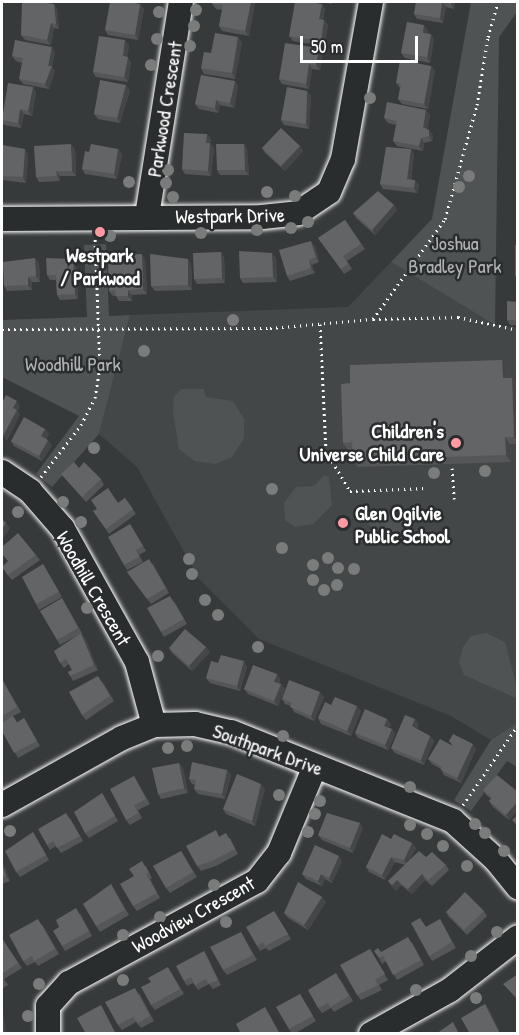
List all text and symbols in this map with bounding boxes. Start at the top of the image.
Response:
scale bar [303,24,422,62]
text: 50 m [311,34,343,59]
street label: Parkwood Crescent [141,39,187,179]
street label: Westpark Drive [175,202,285,228]
marker: Westpark / Parkwood [93,225,107,239]
park label: Joshua Bradley Park [408,230,502,277]
place label: Westpark / Parkwood [60,242,140,289]
park label: Woodhill Park [25,351,121,375]
place label: Children's Universe Child Care [300,419,444,466]
marker: Children's Universe Child Care [449,436,463,450]
place label: Glen Ogilvie Public School [355,500,450,547]
marker: Glen Ogilvie Public School [336,516,350,530]
street label: Woodhill Crescent [52,526,136,650]
street label: Southpark Drive [210,718,326,780]
street label: Woodview Crescent [127,870,259,958]

